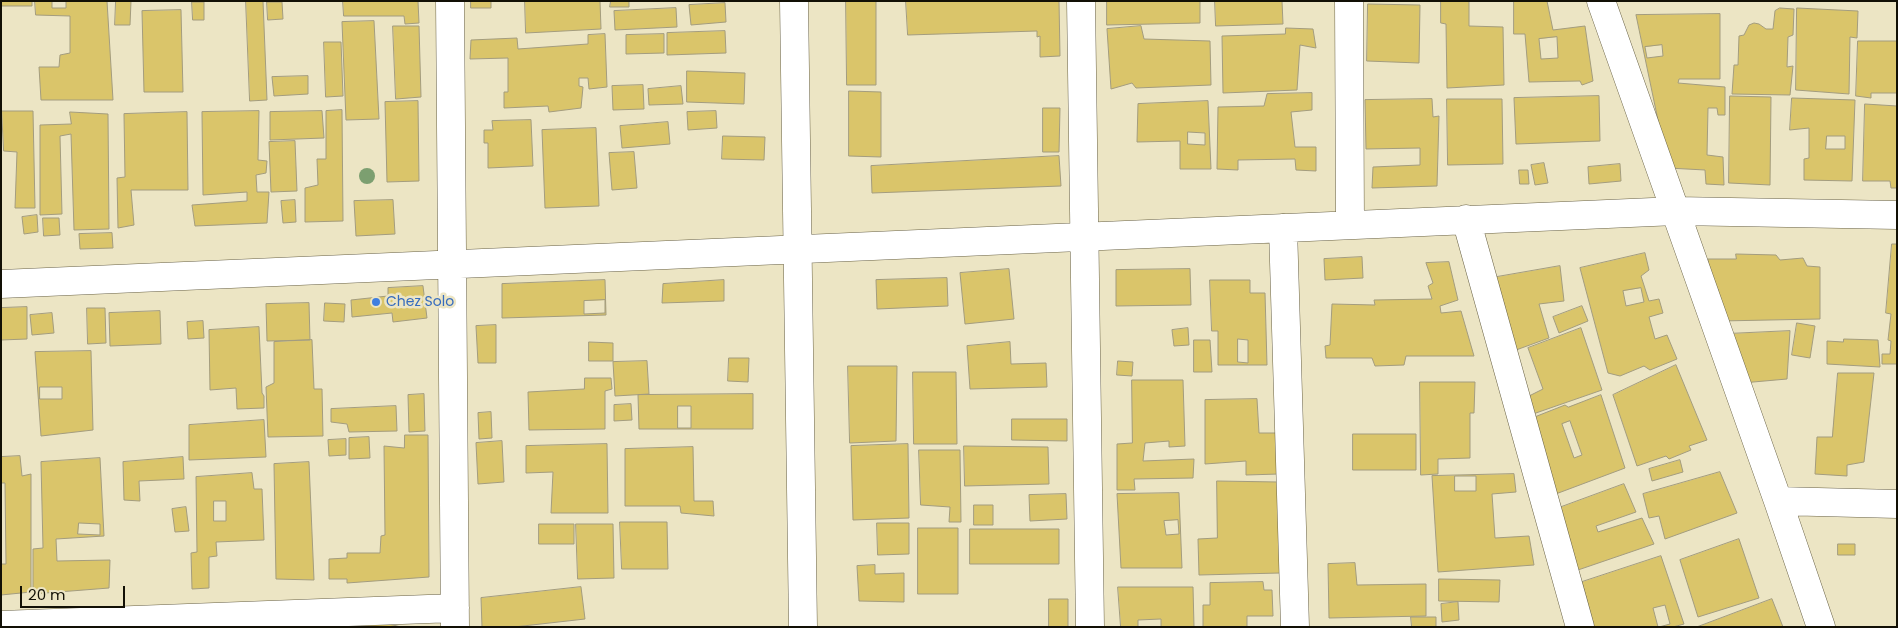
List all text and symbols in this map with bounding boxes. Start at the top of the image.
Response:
place label: Chez Solo [386,294,454,310]
marker: Chez Solo [370,296,382,308]
scale bar [22,576,128,608]
text: 20 m [28,584,66,605]

